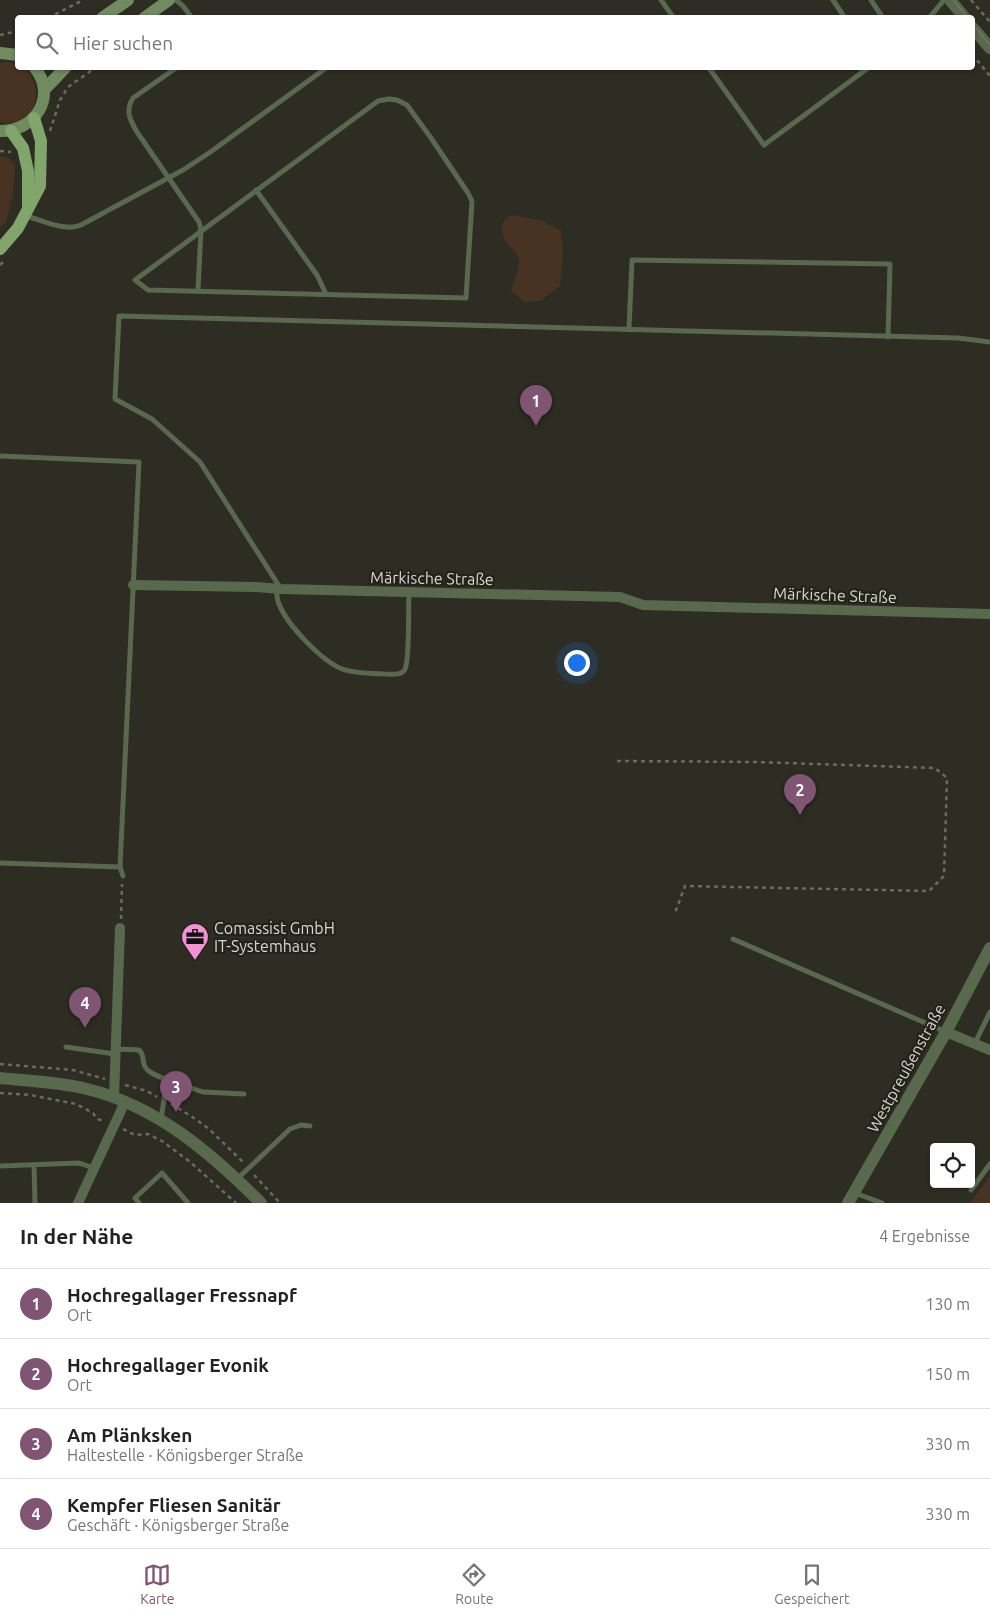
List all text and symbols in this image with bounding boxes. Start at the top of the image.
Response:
search box [15,15,975,70]
icon: search [33,29,61,57]
text: Hier suchen [73,32,173,54]
pin: 1 [520,385,552,426]
street label: Märkische Straße [370,568,494,588]
street label: Märkische Straße [773,584,897,606]
your location [564,650,590,676]
pin: 2 [784,774,816,815]
place label: Comassist GmbH IT-Systemhaus [214,919,335,955]
office icon: Comassist GmbH IT-Systemhaus [180,922,210,961]
pin: 4 [69,987,101,1028]
street label: Westpreußenstraße [863,1001,949,1135]
pin: 3 [160,1071,192,1112]
map controls [930,1143,975,1188]
button: locate [930,1143,975,1188]
text: In der Nähe [20,1224,133,1248]
text: 4 Ergebnisse [879,1227,970,1245]
text: Hochregallager Fressnapf [67,1284,297,1306]
text: 1 [31,1295,41,1313]
text: 130 m [925,1295,970,1313]
text: Ort [67,1306,92,1324]
text: Hochregallager Evonik [67,1354,269,1376]
text: 2 [31,1365,41,1383]
text: 150 m [925,1365,970,1383]
text: Ort [67,1376,92,1394]
text: Am Plänksken [67,1424,192,1446]
text: 3 [31,1435,41,1453]
text: 330 m [925,1435,970,1453]
text: Haltestelle · Königsberger Straße [67,1446,304,1464]
text: Kempfer Fliesen Sanitär [67,1494,281,1516]
text: 4 [31,1505,41,1523]
text: 330 m [925,1505,970,1523]
text: Geschäft · Königsberger Straße [67,1516,289,1534]
tab: Karte [140,1561,175,1607]
tab: Route [455,1561,493,1607]
tab: Gespeichert [774,1561,850,1607]

